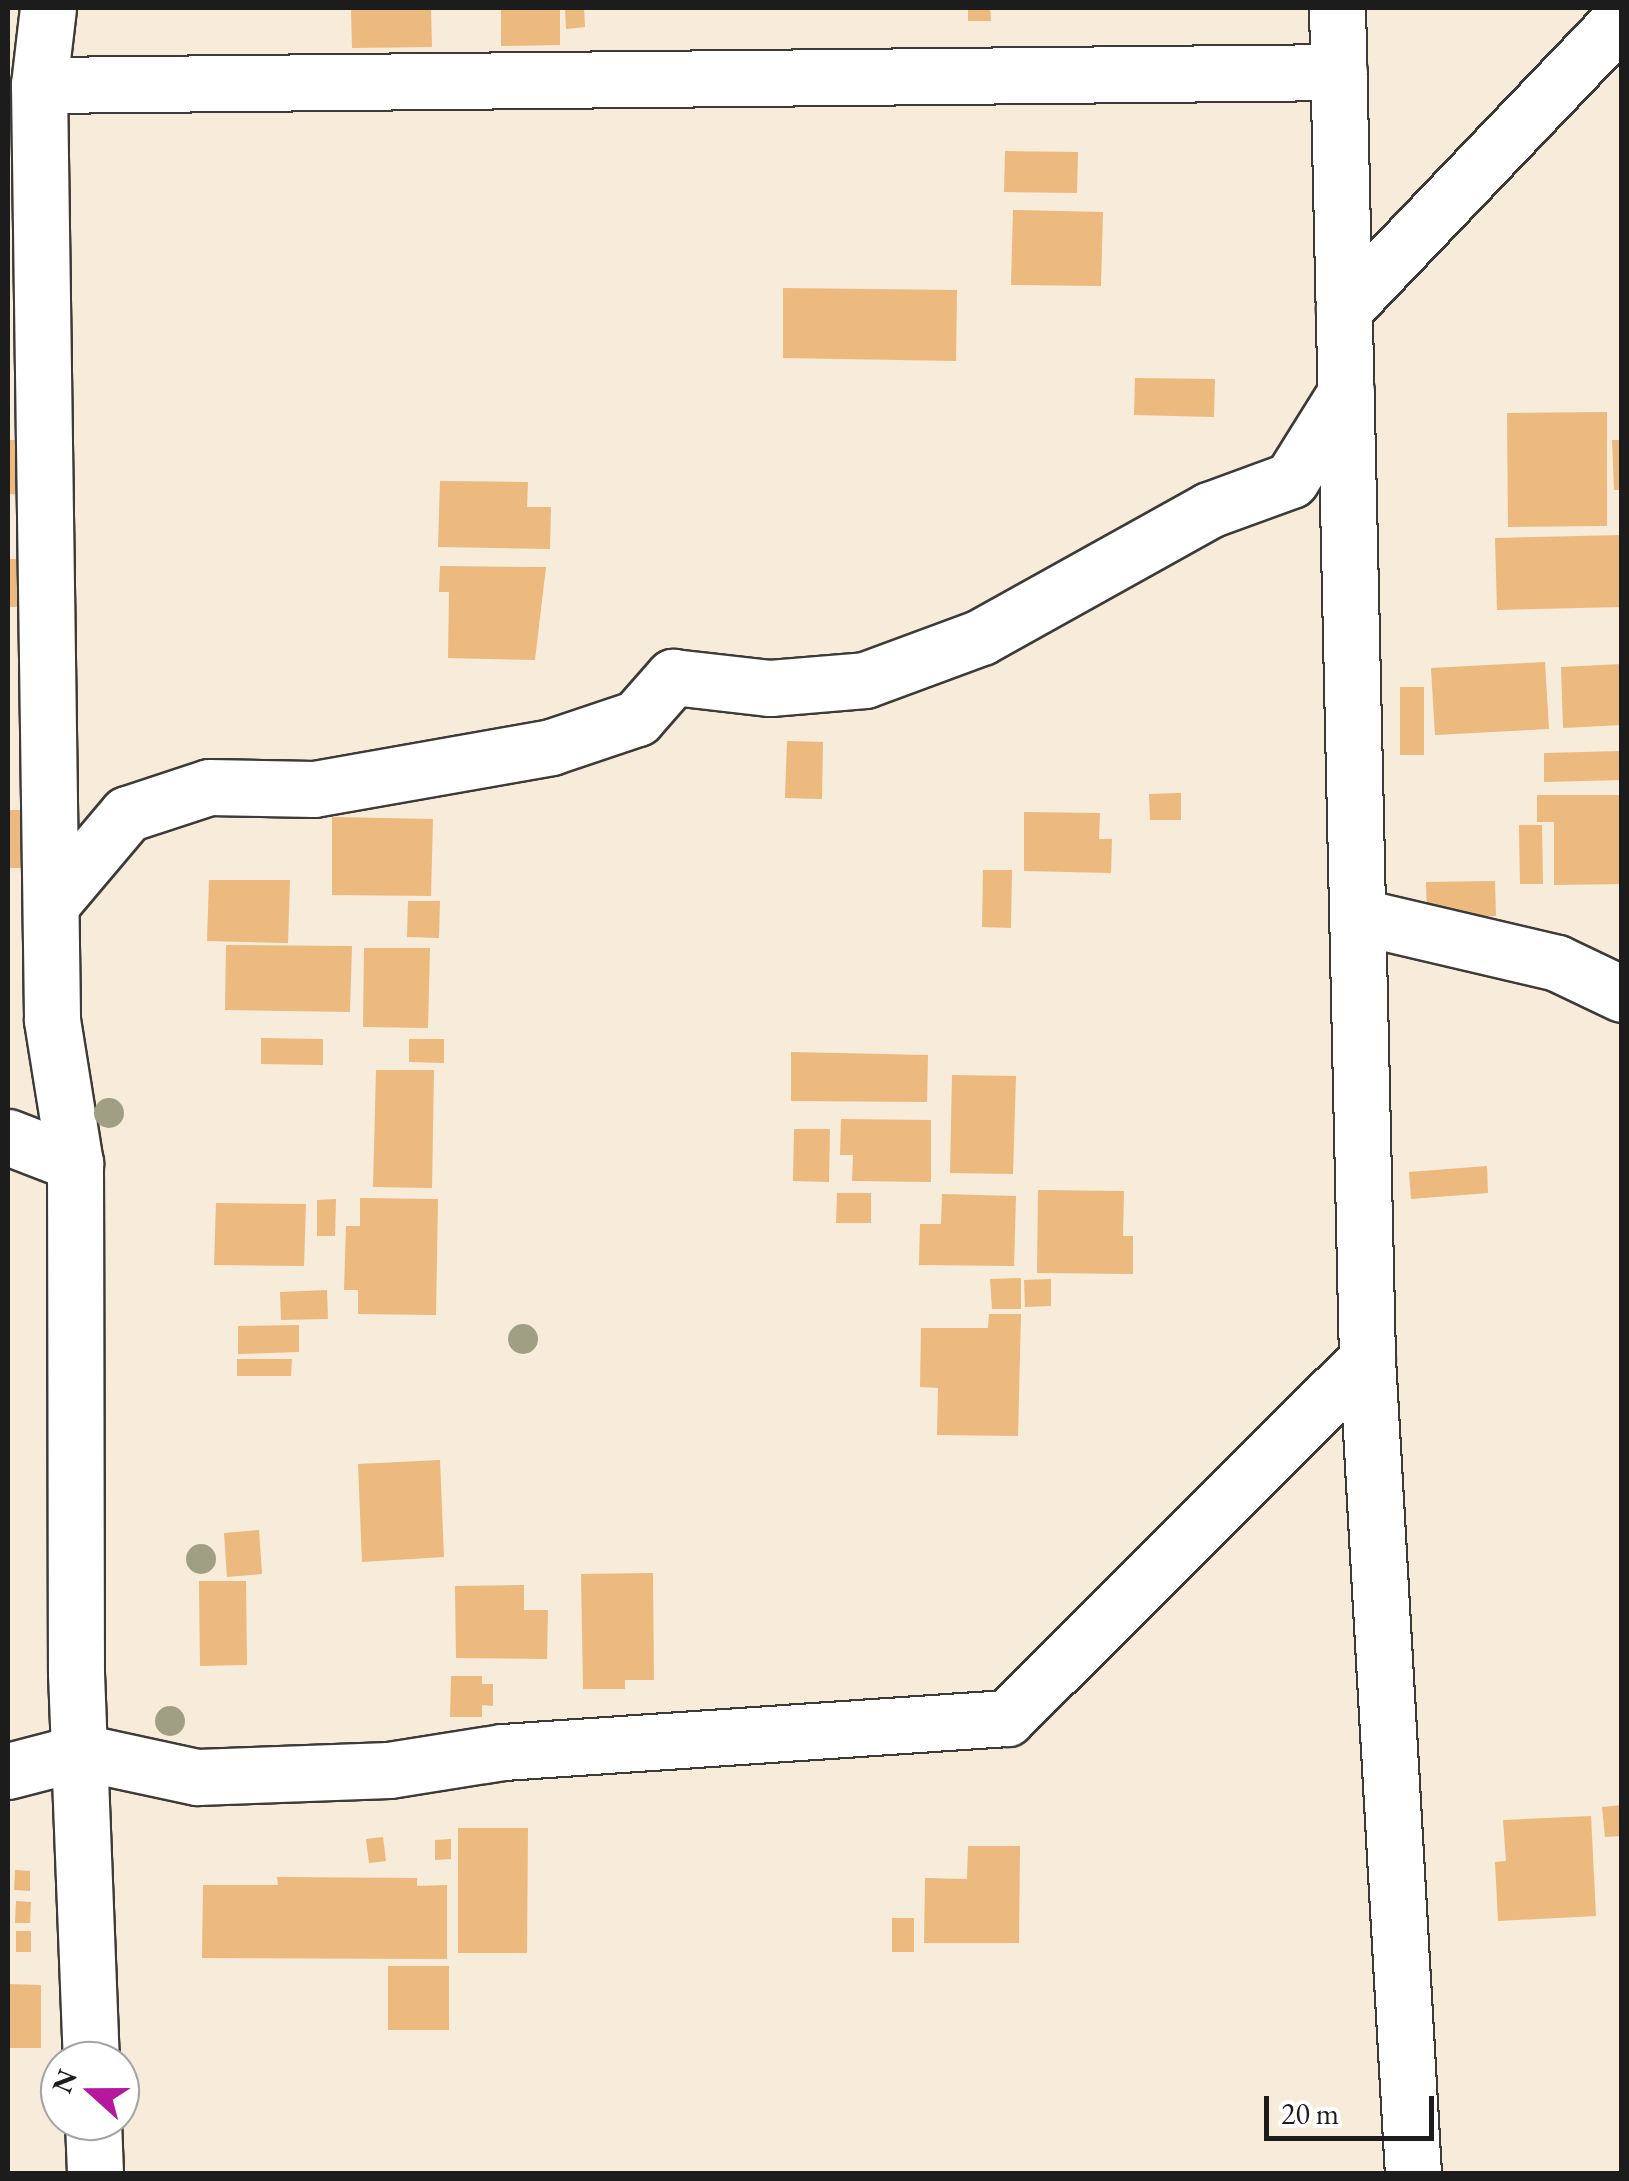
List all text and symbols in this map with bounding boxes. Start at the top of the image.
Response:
north arrow [40,2041,140,2141]
text: N [43,2064,85,2098]
scale bar [1269,2076,1439,2138]
text: 20 m [1281,2094,1339,2133]

